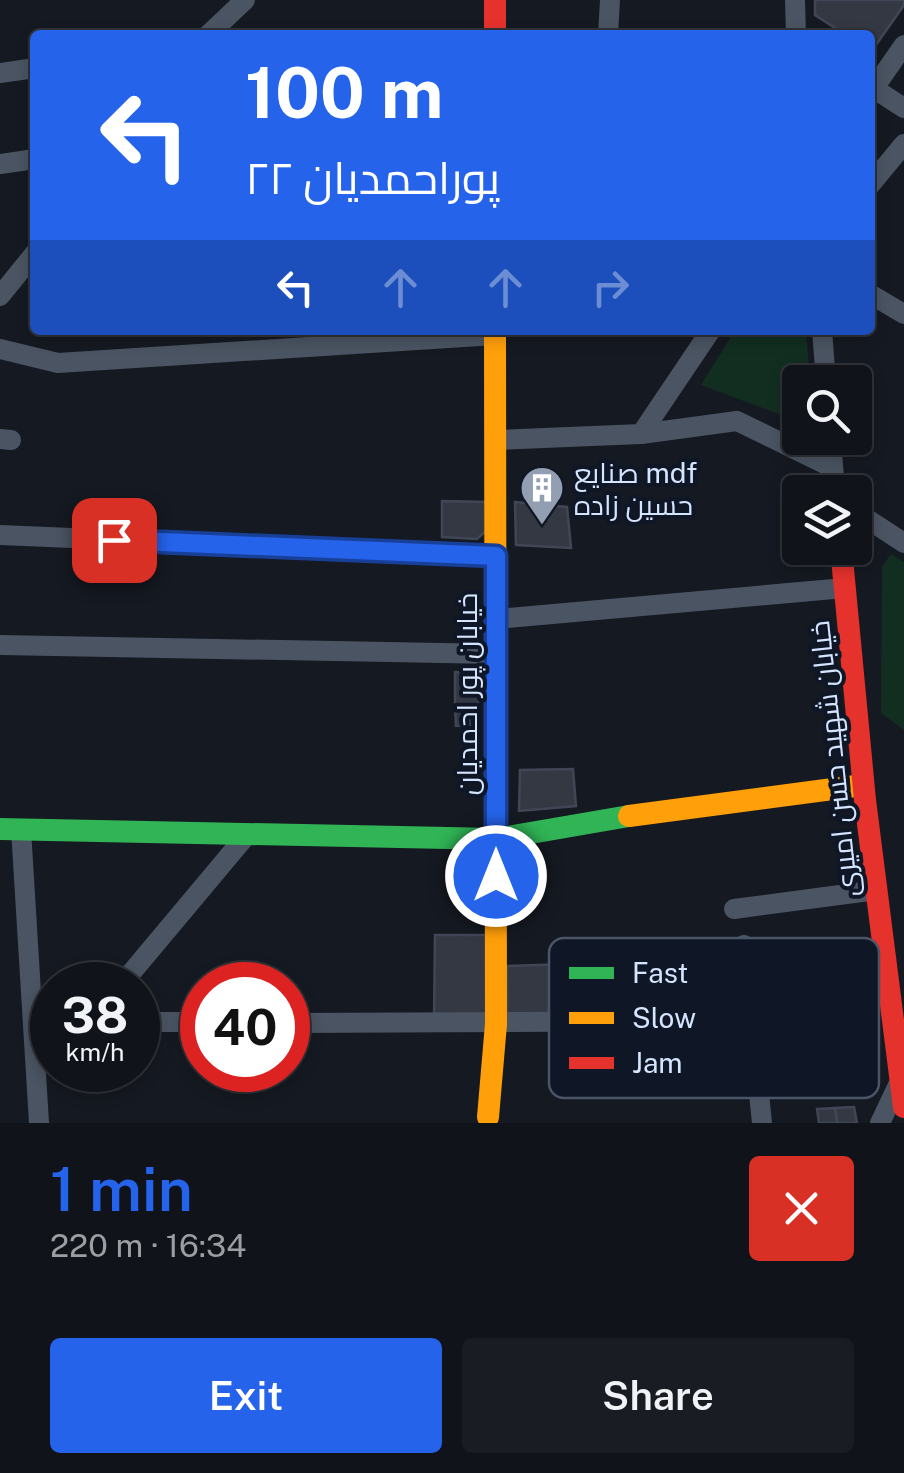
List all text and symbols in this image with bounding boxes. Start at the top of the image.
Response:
text: 100 m [245,51,443,134]
icon: left [80,70,210,200]
text: پوراحمدیان ۲۲ [245,151,500,204]
icon: left [268,260,323,315]
icon: ahead [373,260,428,315]
icon: ahead [478,260,533,315]
icon: right [583,260,638,315]
map controls [782,365,872,565]
button: search [782,365,872,455]
place label: صنایع mdf حسین زاده [574,456,697,522]
building icon: صنایع mdf حسین زاده [519,465,565,526]
button: layers [782,475,872,565]
pin [72,498,157,583]
icon: arrive [87,513,142,568]
street label: خیابان پور احمدیان [450,593,486,795]
street label: خیابان شهید حسن امیری [802,619,865,899]
position arrow [444,824,548,928]
legend [549,938,879,1098]
text: Fast [632,956,688,989]
speed limit sign: 40 [180,962,310,1092]
text: 38 [62,985,128,1044]
text: Slow [632,1001,696,1034]
text: km/h [66,1037,124,1067]
text: Jam [632,1046,683,1079]
text: 1 min [50,1154,193,1225]
button: close [749,1156,854,1261]
text: 220 m · 16:34 [50,1227,246,1264]
button: Exit [50,1338,442,1453]
button: Share [462,1338,854,1453]

